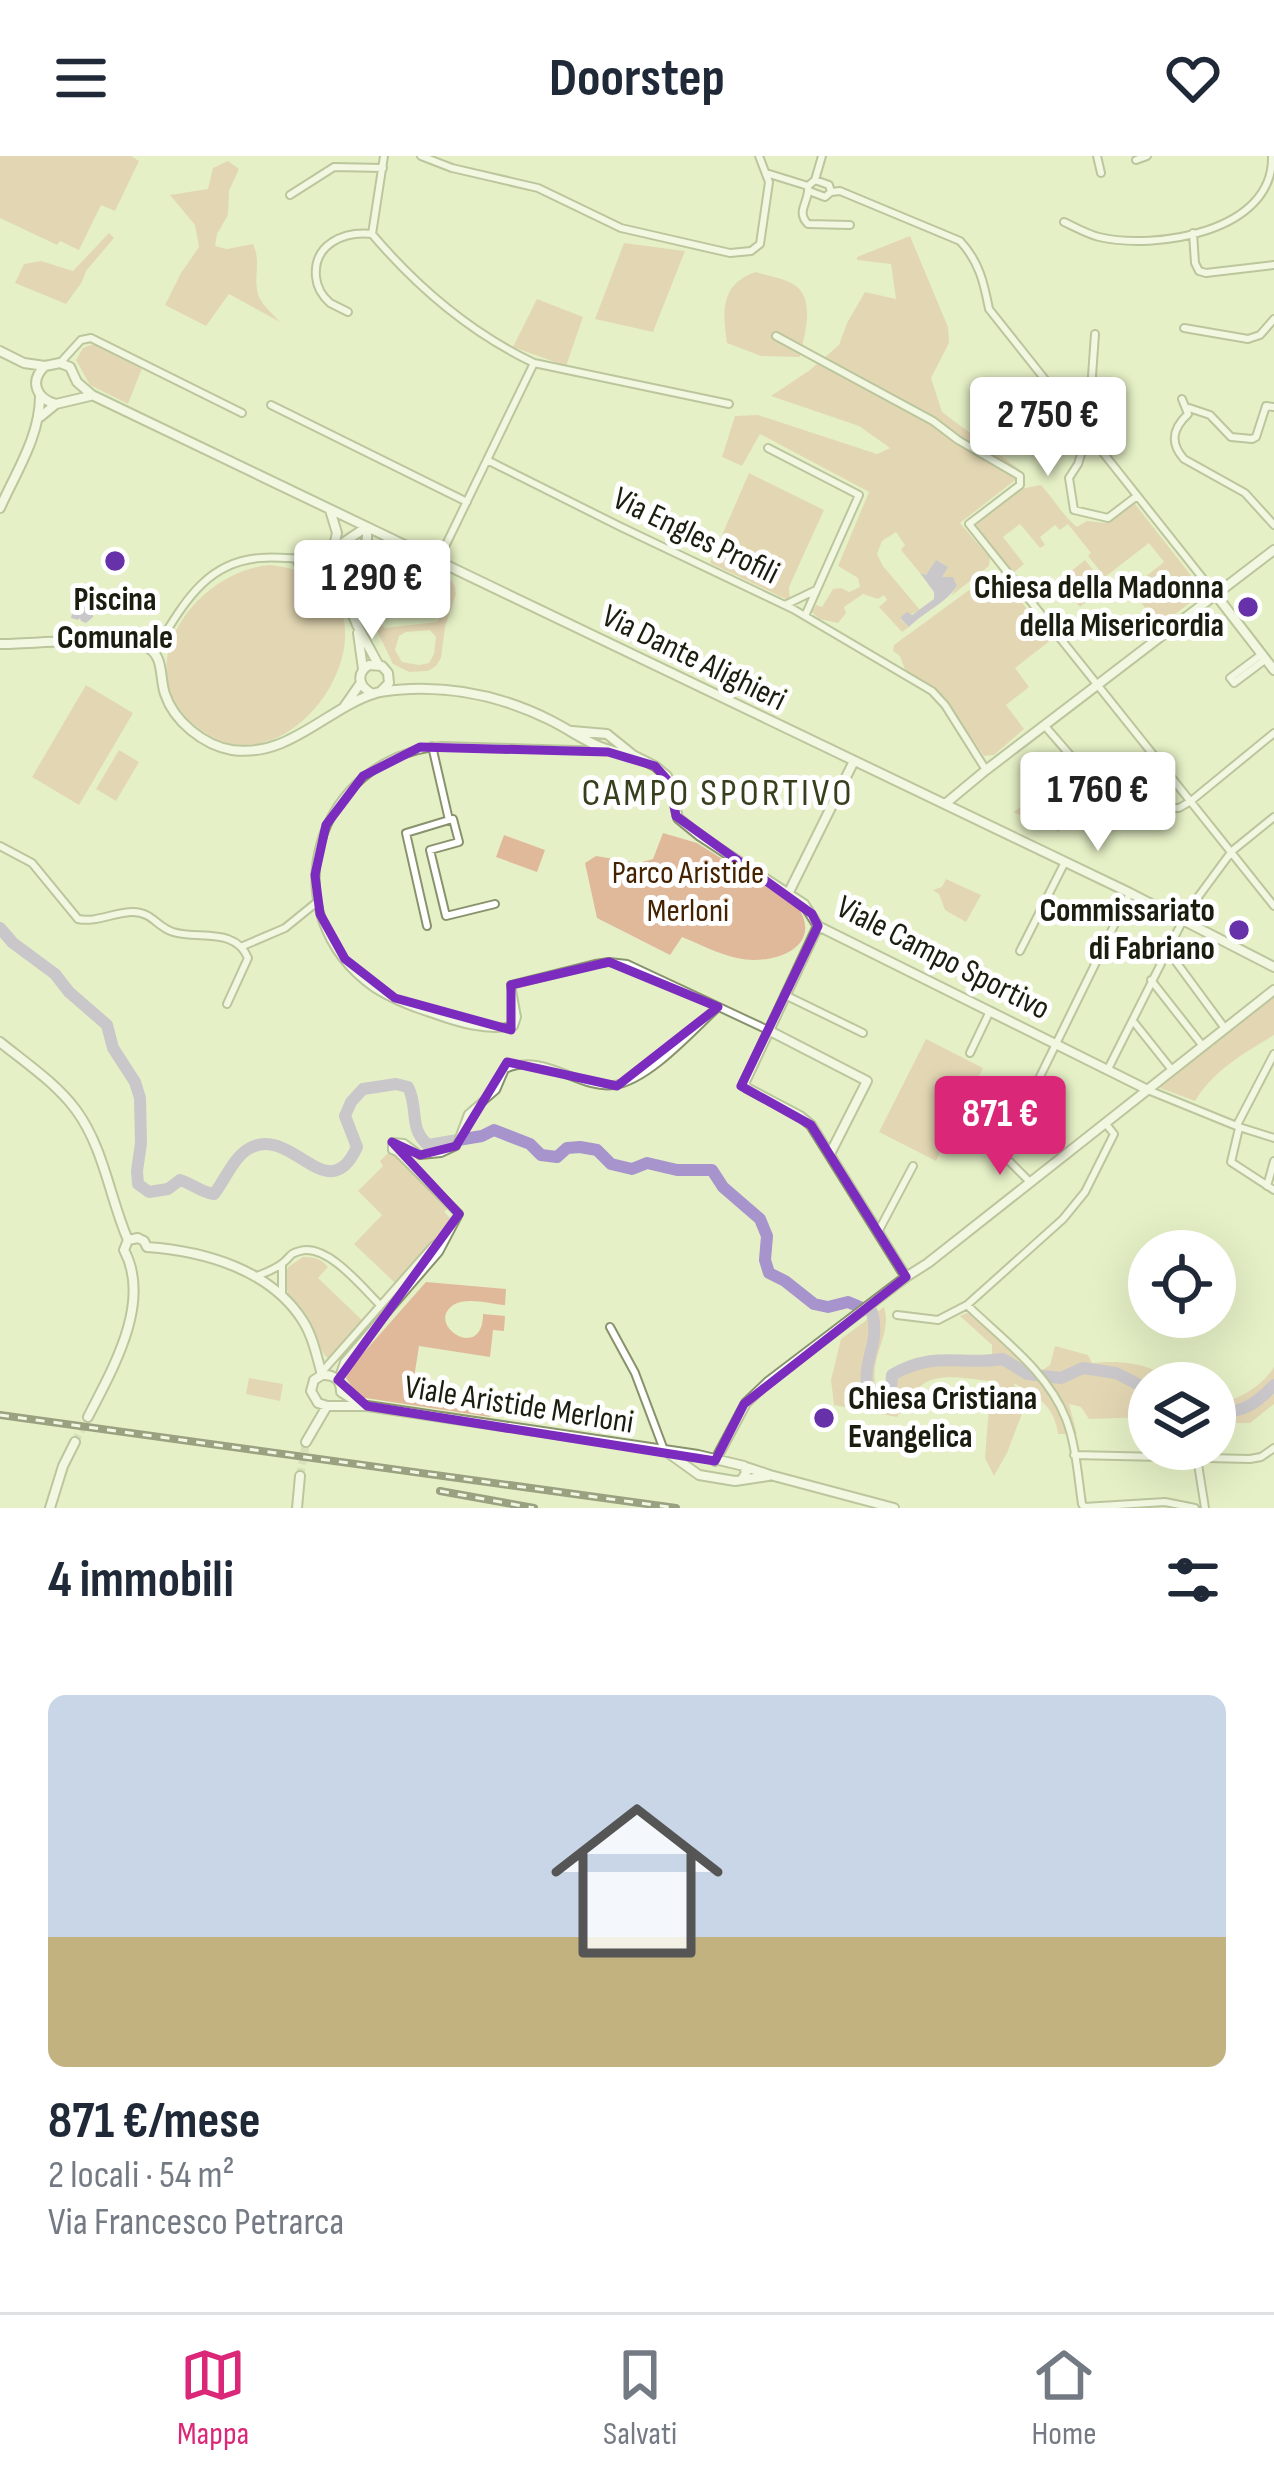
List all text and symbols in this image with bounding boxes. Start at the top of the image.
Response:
icon: menu [48,45,114,111]
icon: heart [1160,45,1226,111]
text: Doorstep [549,46,725,111]
pin: 2 750 € [937,377,1159,479]
text: 2 750 € [997,392,1099,439]
street label: Via Engles Profili [606,479,786,593]
pin: 1 290 € [261,540,483,642]
marker: Piscina Comunale [102,548,128,574]
text: 1 290 € [321,555,423,602]
place label: Chiesa della Madonna della Misericordia [974,568,1224,646]
place label: Piscina Comunale [57,580,173,658]
marker: Chiesa della Madonna della Misericordia [1235,594,1261,620]
street label: Via Dante Alighieri [595,596,793,720]
pin: 1 760 € [987,752,1209,854]
text: 1 760 € [1047,767,1149,814]
district label: CAMPO SPORTIVO [582,770,854,817]
park label: Parco Aristide Merloni [612,853,764,931]
street label: Viale Campo Sportivo [830,887,1056,1029]
place label: Commissariato di Fabriano [1039,891,1215,969]
marker: Commissariato di Fabriano [1226,917,1252,943]
pin: 871 € [916,1076,1084,1178]
text: 871 € [962,1091,1038,1138]
map controls [1128,1230,1236,1470]
button: locate [1128,1230,1236,1338]
button: layers [1128,1362,1236,1470]
street label: Viale Aristide Merloni [402,1367,636,1443]
place label: Chiesa Cristiana Evangelica [848,1379,1037,1457]
marker: Chiesa Cristiana Evangelica [811,1405,837,1431]
icon: filters [1160,1547,1226,1613]
text: 4 immobili [48,1550,234,1611]
icon: home [529,1773,745,1989]
text: 871 €/mese [48,2091,261,2152]
text: 2 locali · 54 m² [48,2152,235,2199]
text: Via Francesco Petrarca [48,2199,344,2246]
tab: Mappa [177,2342,249,2454]
tab: Salvati [603,2342,677,2454]
tab: Home [1031,2342,1097,2454]

